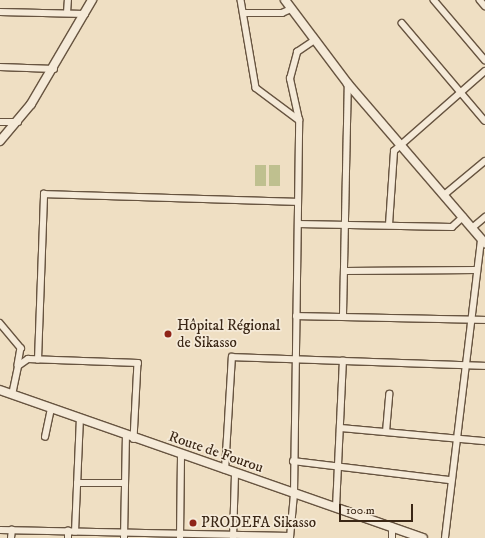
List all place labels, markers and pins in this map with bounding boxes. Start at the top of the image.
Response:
place label: Hôpital Régional de Sikasso [177,316,280,351]
marker: Hôpital Régional de Sikasso [162,328,174,340]
place label: PRODEFA Sikasso [201,514,316,532]
marker: PRODEFA Sikasso [188,518,198,528]

